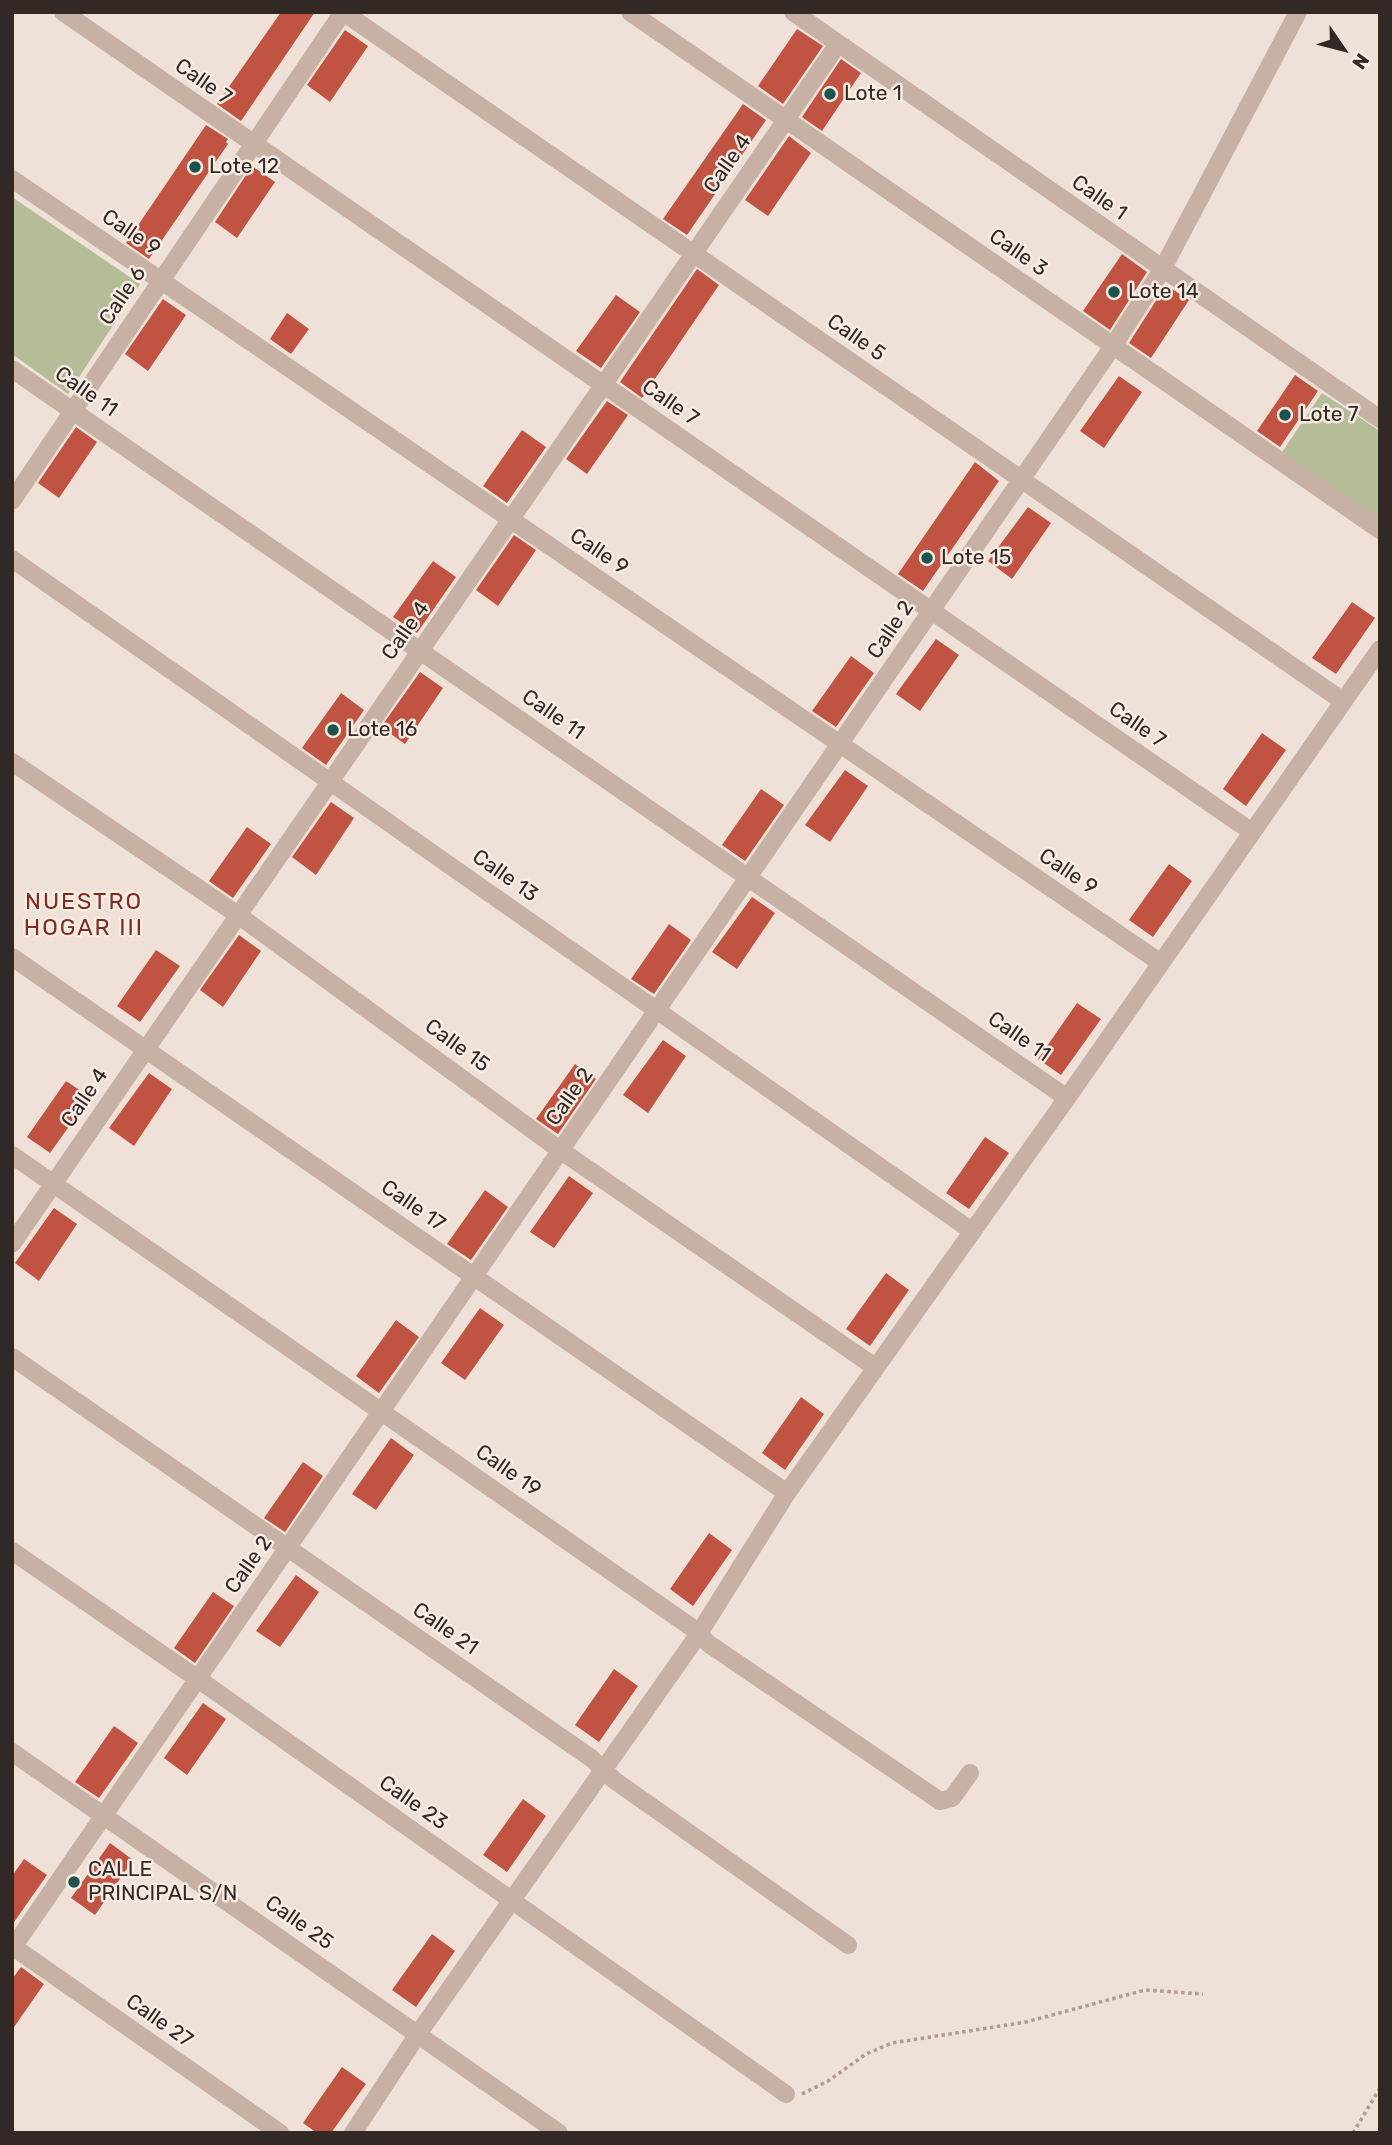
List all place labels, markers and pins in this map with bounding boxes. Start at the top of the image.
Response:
place label: Lote 1 [844,81,902,107]
marker: Lote 1 [822,86,838,102]
place label: Lote 12 [209,154,279,180]
marker: Lote 12 [187,159,203,175]
place label: Lote 14 [1128,279,1199,305]
marker: Lote 14 [1106,284,1122,300]
place label: Lote 7 [1299,402,1358,428]
marker: Lote 7 [1277,407,1293,423]
place label: Lote 15 [941,545,1011,571]
marker: Lote 15 [919,550,935,566]
place label: Lote 16 [347,717,417,743]
marker: Lote 16 [325,722,341,738]
place label: CALLE PRINCIPAL S/N [88,1857,237,1907]
marker: CALLE PRINCIPAL S/N [66,1874,82,1890]

